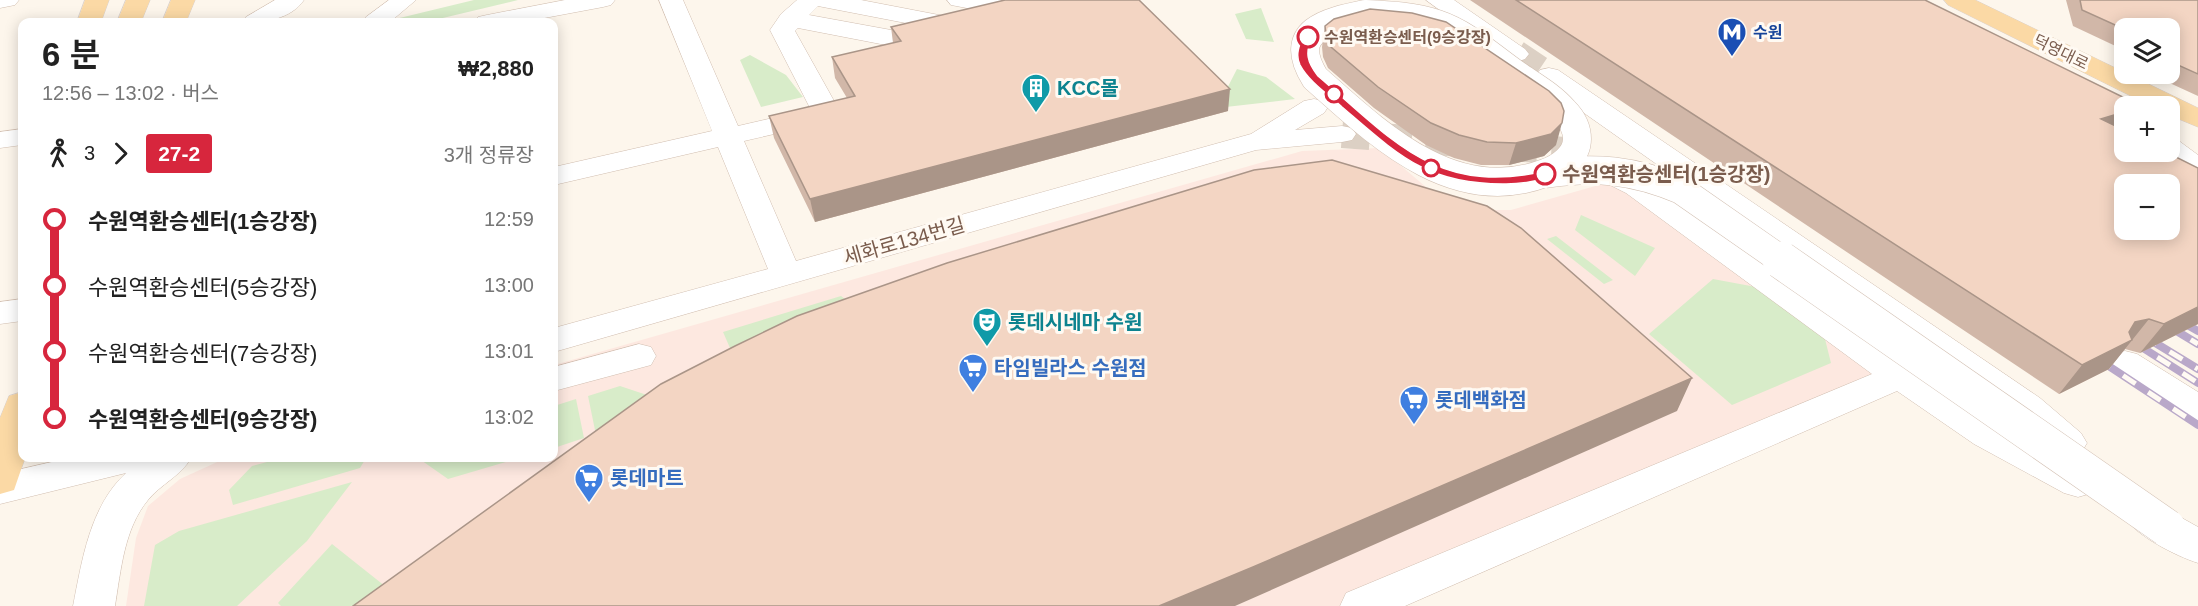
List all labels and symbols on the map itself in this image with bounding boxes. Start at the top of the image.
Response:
metro station icon: 수원 [1716,16,1748,58]
place label: 수원 [1753,24,1782,41]
marker: 수원역환승센터(9승강장) [1297,26,1319,48]
place label: 수원역환승센터(9승강장) [1324,28,1491,46]
street label: 덕영대로 [2031,31,2091,73]
building icon: KCC몰 [1020,72,1052,114]
place label: KCC몰 [1057,77,1119,99]
unlabelled marker [1325,85,1343,103]
unlabelled marker [1422,159,1440,177]
marker: 수원역환승센터(1승강장) [1534,163,1556,185]
place label: 수원역환승센터(1승강장) [1562,163,1770,185]
street label: 세화로134번길 [841,213,967,269]
theatre icon: 롯데시네마 수원 [971,306,1003,348]
place label: 롯데시네마 수원 [1008,311,1142,333]
supermarket icon: 타임빌라스 수원점 [957,352,989,394]
place label: 타임빌라스 수원점 [994,357,1147,379]
supermarket icon: 롯데백화점 [1398,384,1430,426]
place label: 롯데백화점 [1435,389,1527,411]
supermarket icon: 롯데마트 [573,462,605,504]
place label: 롯데마트 [610,467,684,489]

